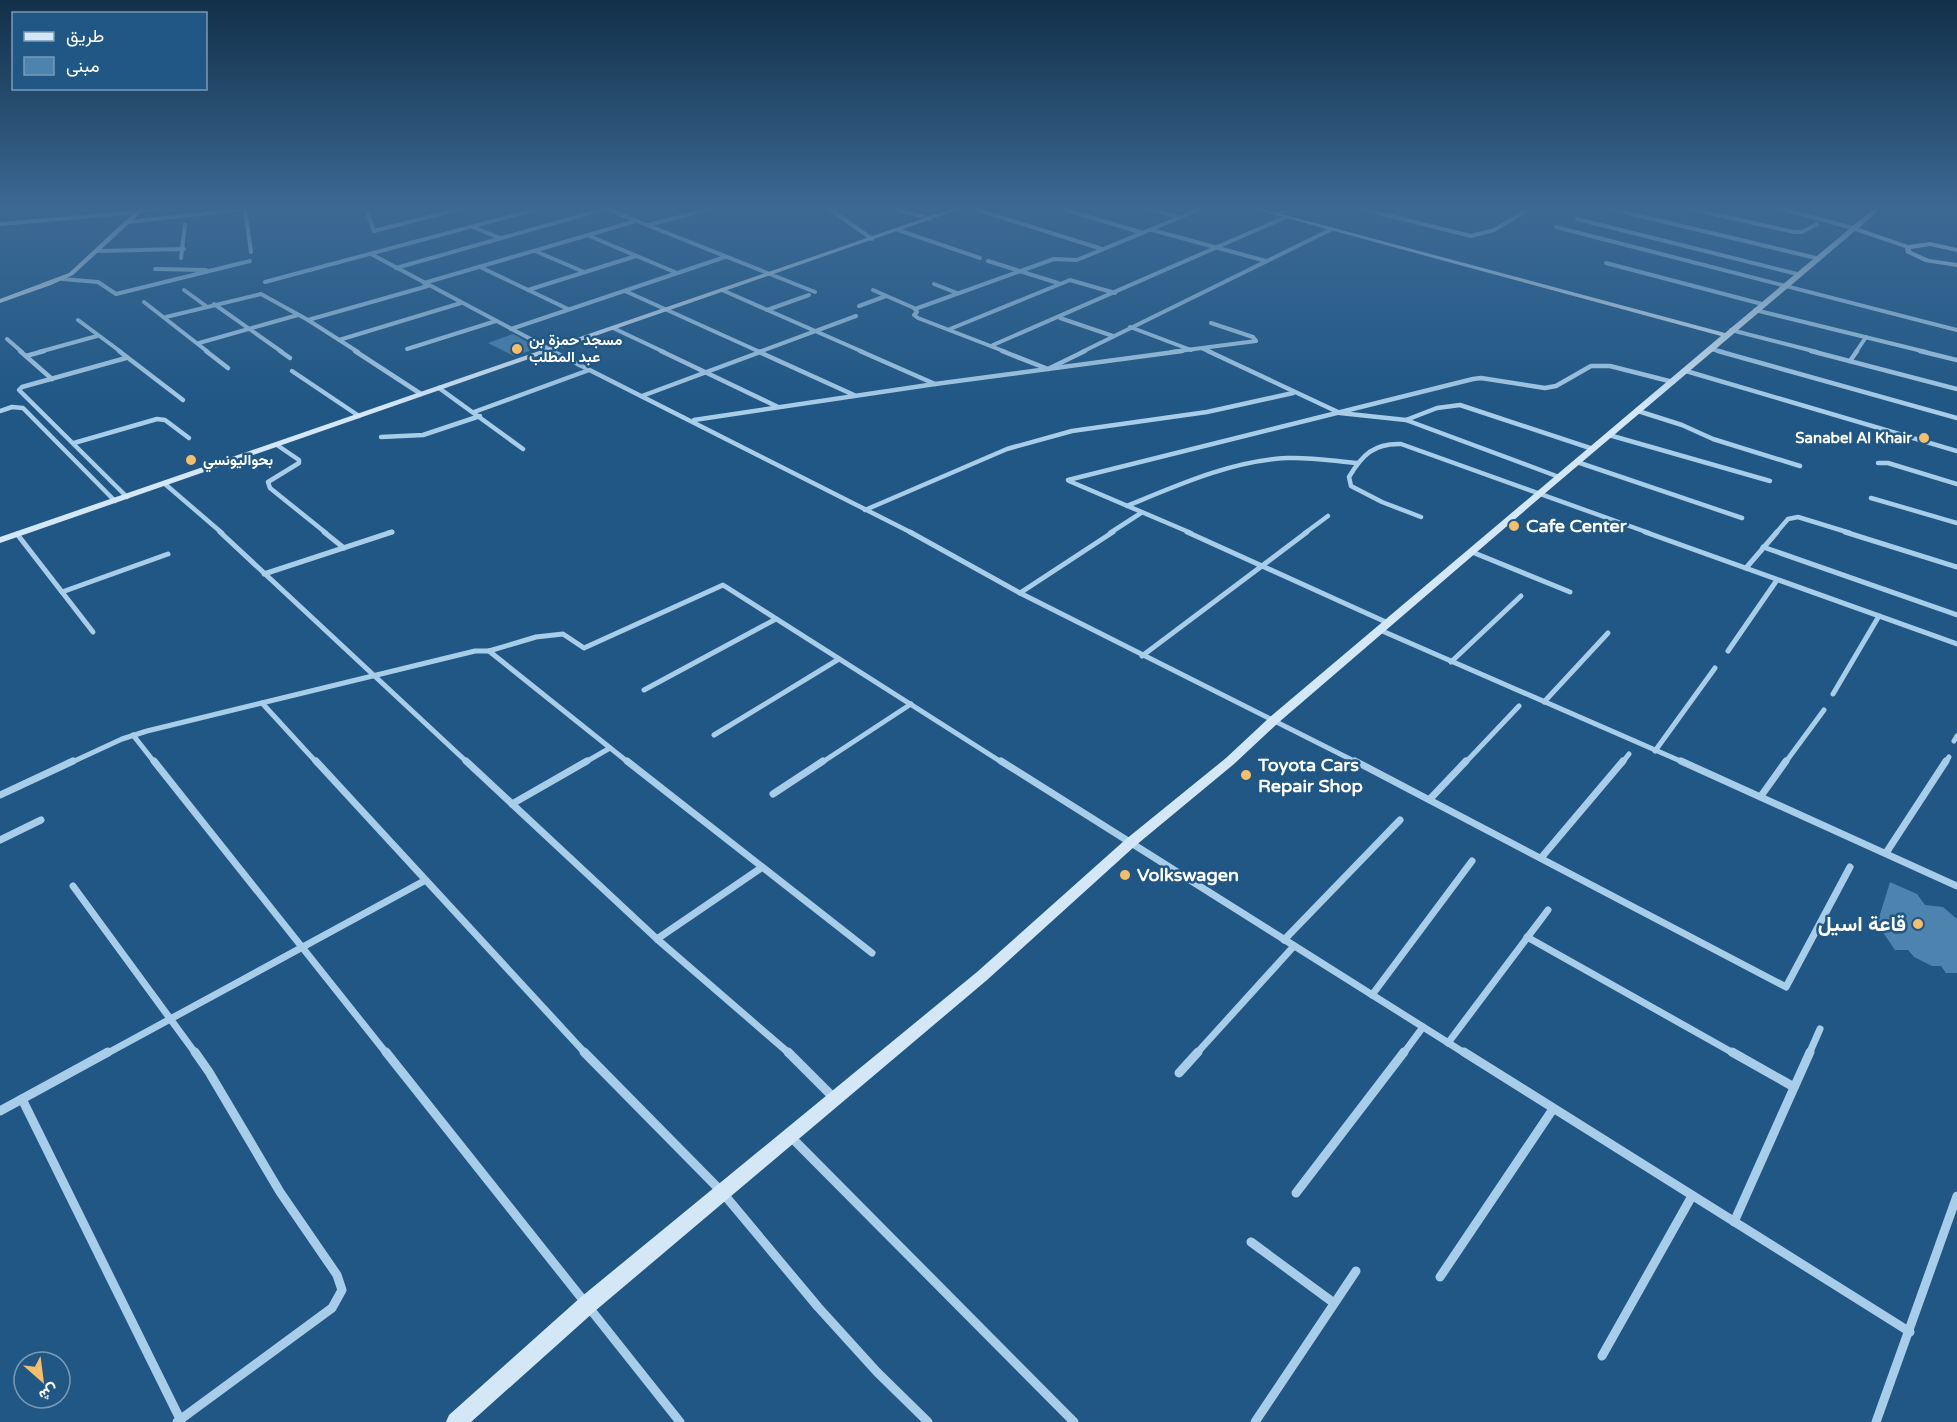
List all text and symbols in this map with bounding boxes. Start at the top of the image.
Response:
legend [12,12,207,90]
text: طريق [66,25,104,47]
text: مبنى [66,55,100,77]
place label: مسجد حمزة بن عبد المطلب [529,331,622,366]
marker: مسجد حمزة بن عبد المطلب [510,342,524,356]
place label: Sanabel Al Khair [1795,429,1912,447]
marker: Sanabel Al Khair [1917,431,1931,445]
place label: بحواليونسي [203,451,273,473]
marker: بحواليونسي [184,453,198,467]
place label: Cafe Center [1526,515,1628,537]
marker: Cafe Center [1507,519,1521,533]
place label: Toyota Cars Repair Shop [1257,754,1363,797]
marker: Toyota Cars Repair Shop [1239,768,1253,782]
place label: Volkswagen [1137,864,1239,886]
marker: Volkswagen [1118,868,1132,882]
place label: قاعة اسيل [1818,912,1906,937]
marker: قاعة اسيل [1911,917,1925,931]
north arrow [12,1350,72,1410]
text: ش [35,1379,62,1406]

